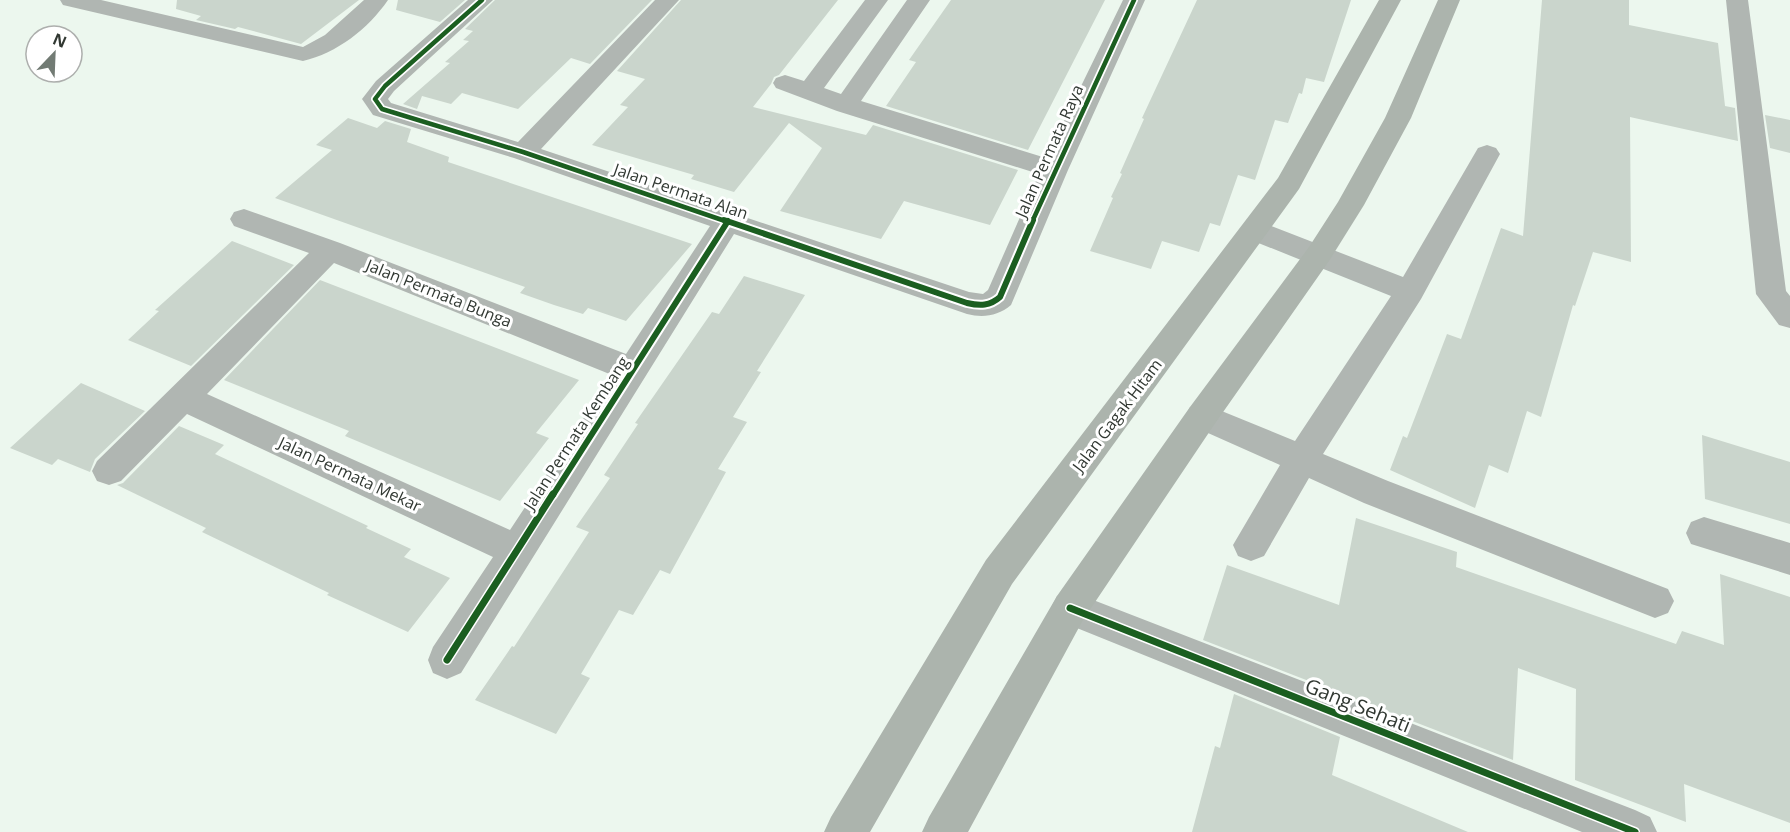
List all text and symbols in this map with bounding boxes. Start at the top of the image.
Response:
north arrow [24,24,84,84]
text: N [50,28,70,53]
street label: Jalan Permata Raya [1009,81,1088,223]
street label: Jalan Permata Alan [609,157,751,224]
street label: Jalan Permata Bunga [361,253,515,332]
street label: Jalan Permata Kembang [517,352,634,516]
street label: Jalan Gagak Hitam [1066,354,1167,478]
street label: Jalan Permata Mekar [273,430,425,517]
street label: Gang Sehati [1301,672,1415,738]

